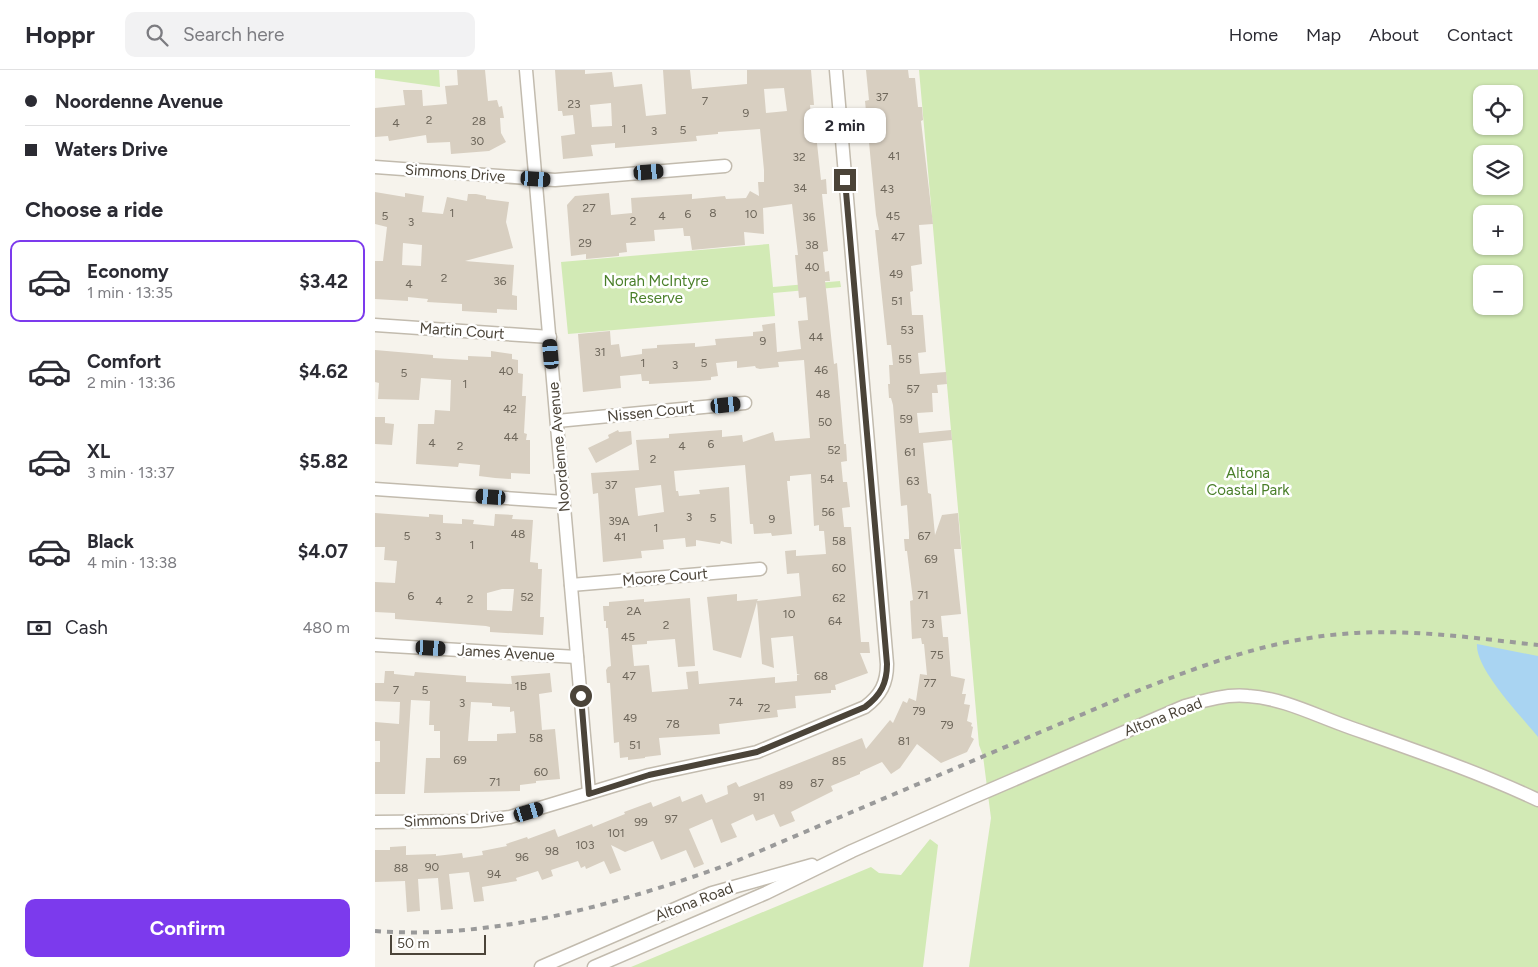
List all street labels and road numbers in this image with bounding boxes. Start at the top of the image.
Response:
street label: Simmons Drive [404,161,506,185]
street label: Martin Court [419,319,505,343]
street label: Noordenne Avenue [544,381,574,513]
street label: Nissen Court [606,398,696,426]
street label: Moore Court [622,564,709,590]
street label: James Avenue [457,641,555,665]
street label: Altona Road [1121,694,1205,740]
street label: Simmons Drive [403,807,505,831]
street label: Altona Road [652,879,736,925]

